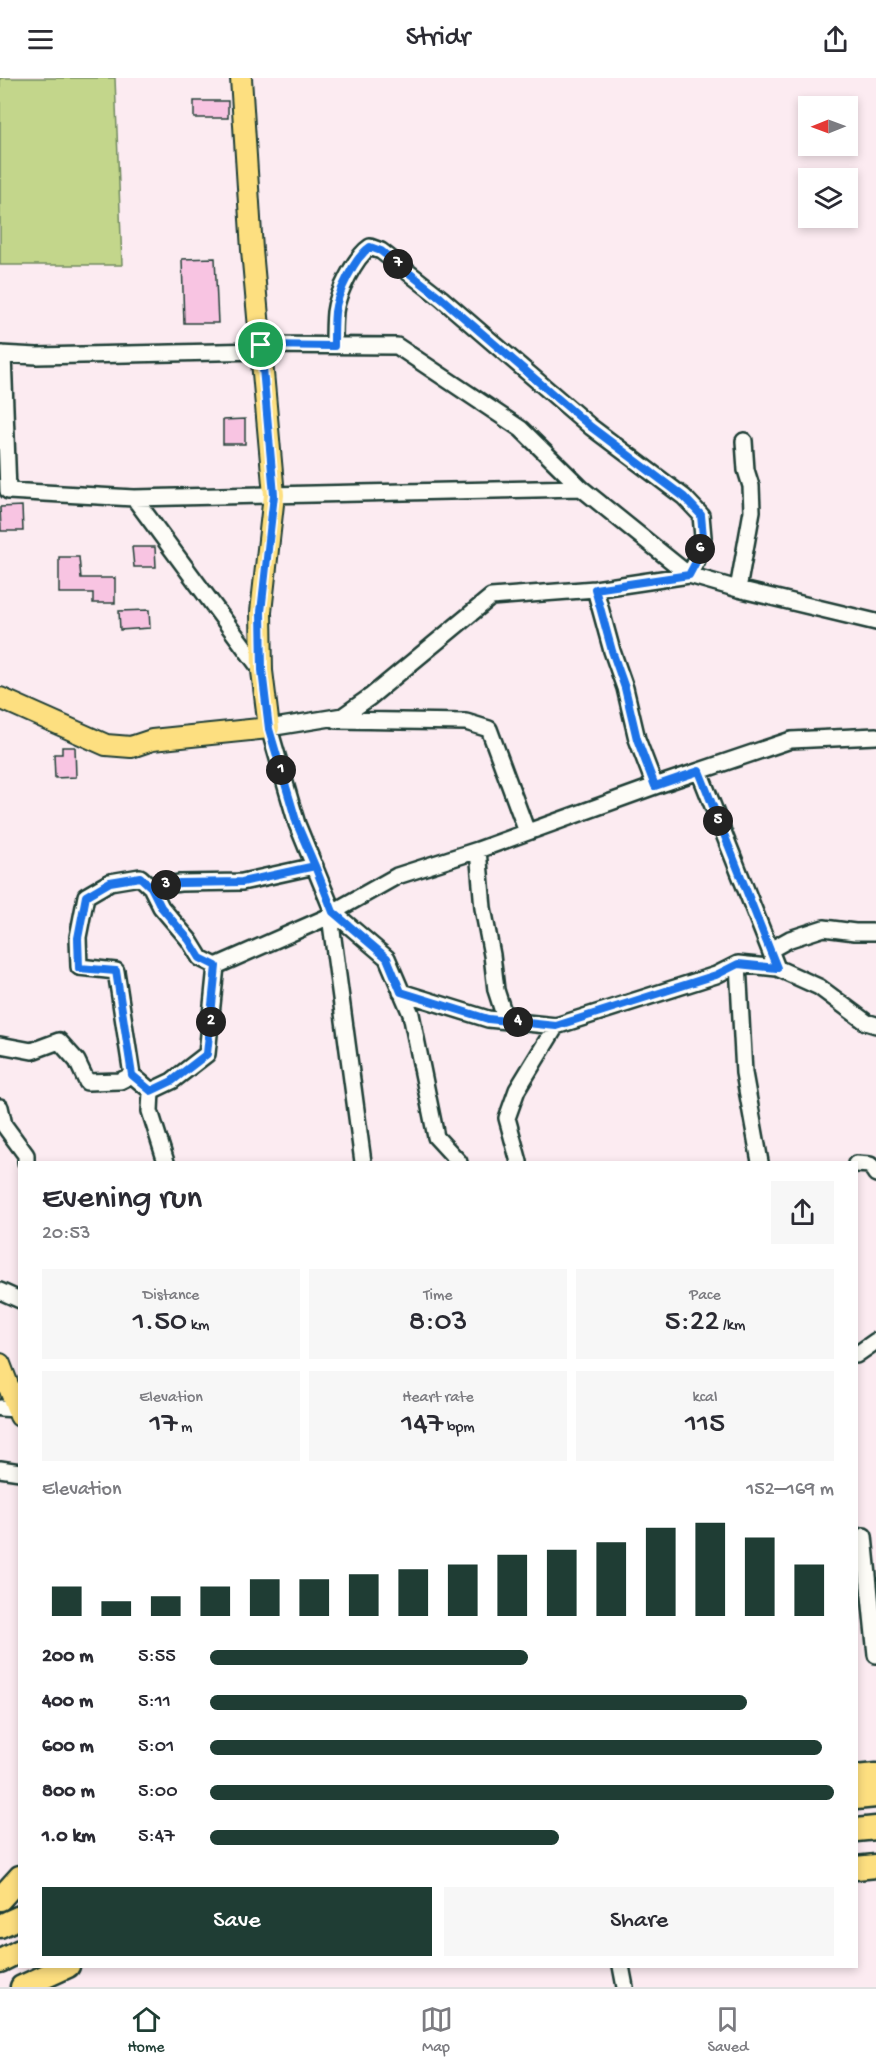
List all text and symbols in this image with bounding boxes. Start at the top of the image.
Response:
icon: menu [24,23,57,56]
text: Stridr [406,23,470,55]
icon: share [819,23,852,56]
north arrow [798,96,858,156]
map controls [798,96,858,228]
button: layers [798,168,858,228]
pin: 7 [383,249,413,279]
text: 7 [394,254,402,273]
pin [235,319,286,370]
icon: arrive [244,328,277,361]
pin: 6 [685,534,715,564]
text: 6 [696,539,704,558]
pin: 1 [266,755,296,785]
text: 1 [278,760,284,779]
pin: 5 [703,806,733,836]
text: 5 [714,811,722,830]
pin: 3 [151,870,181,900]
text: 3 [162,875,170,894]
pin: 2 [196,1007,226,1037]
pin: 4 [503,1007,533,1037]
text: 2 [207,1012,215,1031]
text: 4 [514,1012,522,1031]
text: Evening run [42,1181,202,1219]
button: share [771,1181,834,1244]
text: 20:53 [42,1223,90,1246]
text: Distance [143,1287,199,1306]
text: Time [423,1287,453,1306]
text: Pace [689,1287,721,1306]
text: 1.50 [133,1306,187,1341]
text: 8:03 [409,1306,467,1341]
text: 5:22 [665,1306,719,1341]
text: km [187,1317,209,1336]
text: /km [719,1317,745,1336]
text: Elevation [139,1389,203,1408]
text: Heart rate [402,1389,474,1408]
text: kcal [693,1389,717,1408]
text: 17 [150,1408,177,1443]
text: 147 [401,1408,443,1443]
text: 115 [685,1408,725,1443]
text: m [177,1419,192,1438]
text: bpm [443,1419,475,1438]
text: Elevation [42,1479,122,1502]
text: 152–169 m [746,1479,834,1502]
text: 200 m [42,1646,93,1669]
text: 5:55 [138,1646,176,1669]
text: 400 m [42,1691,93,1714]
text: 5:11 [138,1691,171,1714]
text: 600 m [42,1736,94,1759]
text: 5:01 [138,1736,174,1759]
text: 800 m [42,1781,95,1804]
text: 5:00 [138,1781,178,1804]
text: 1.0 km [42,1826,96,1849]
text: 5:47 [138,1826,175,1849]
button: Save [42,1887,432,1956]
button: Share [444,1887,834,1956]
tab: Home [127,2003,165,2058]
tab: Map [420,2003,453,2058]
tab: Saved [707,2003,748,2058]

